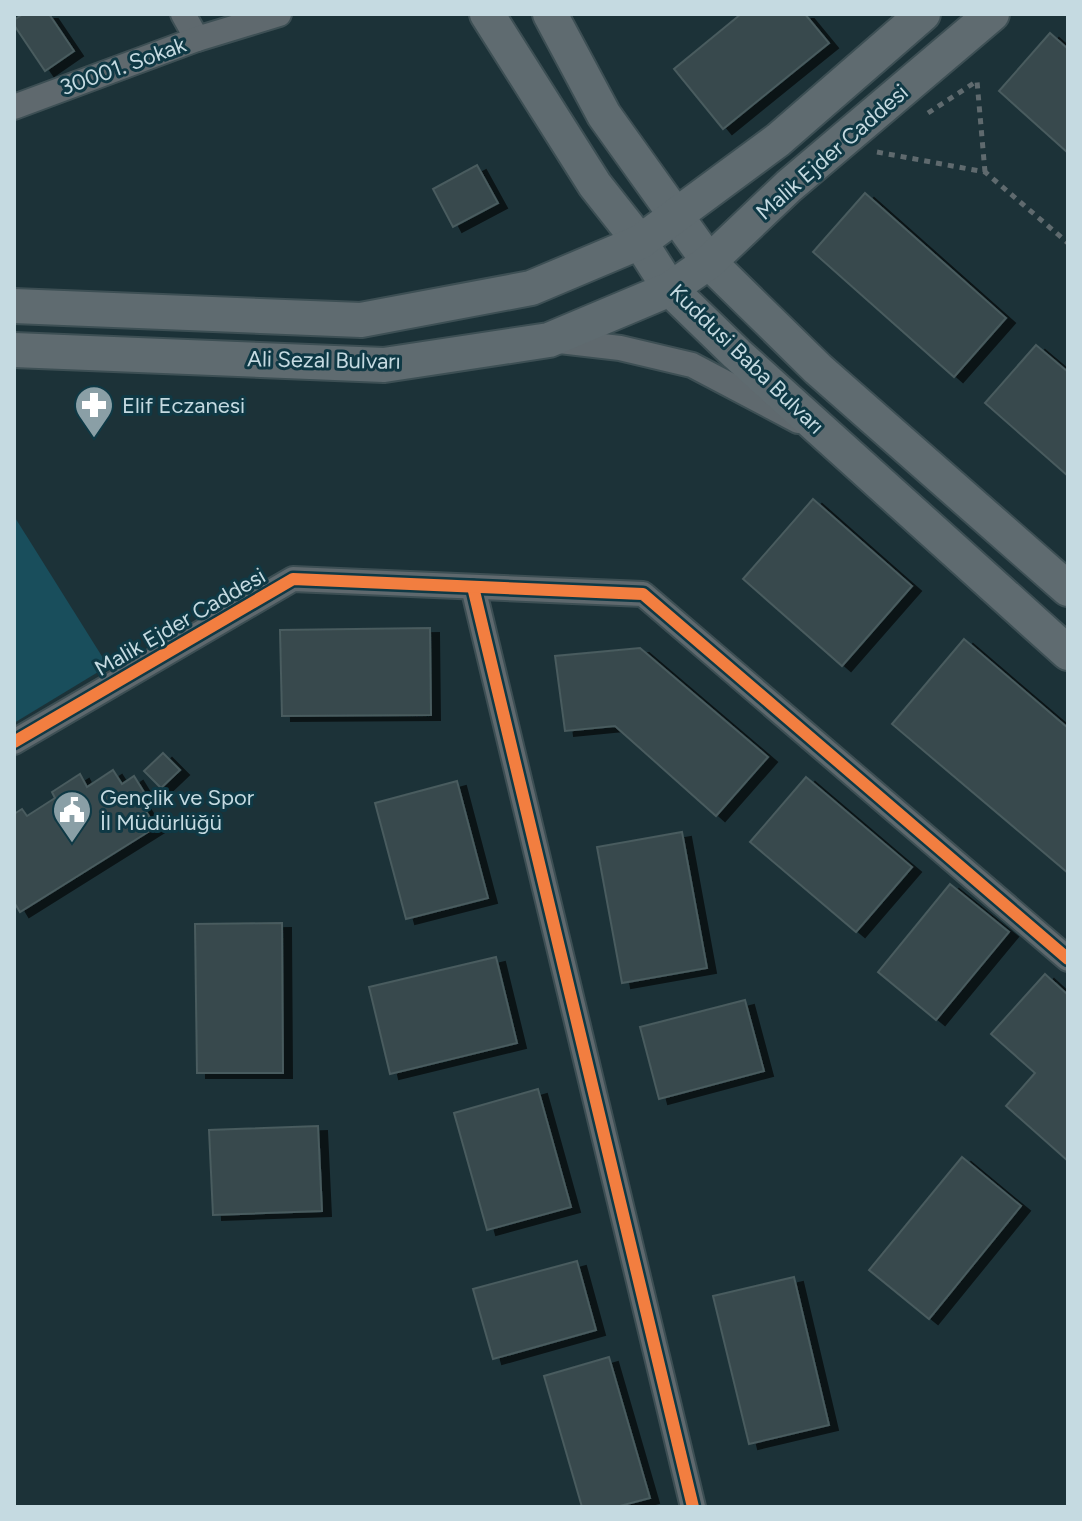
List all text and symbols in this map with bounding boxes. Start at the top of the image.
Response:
street label: 30001. Sokak [56,31,190,101]
street label: Malik Ejder Caddesi [750,79,914,225]
street label: Kuddusi Baba Bulvarı [664,278,830,440]
street label: Ali Sezal Bulvarı [247,345,401,375]
pharmacy icon: Elif Eczanesi [73,384,115,439]
place label: Elif Eczanesi [122,392,245,419]
street label: Malik Ejder Caddesi [90,562,270,682]
place label: Gençlik ve Spor İl Müdürlüğü [100,784,255,836]
public building icon: Gençlik ve Spor İl Müdürlüğü [51,789,93,844]

